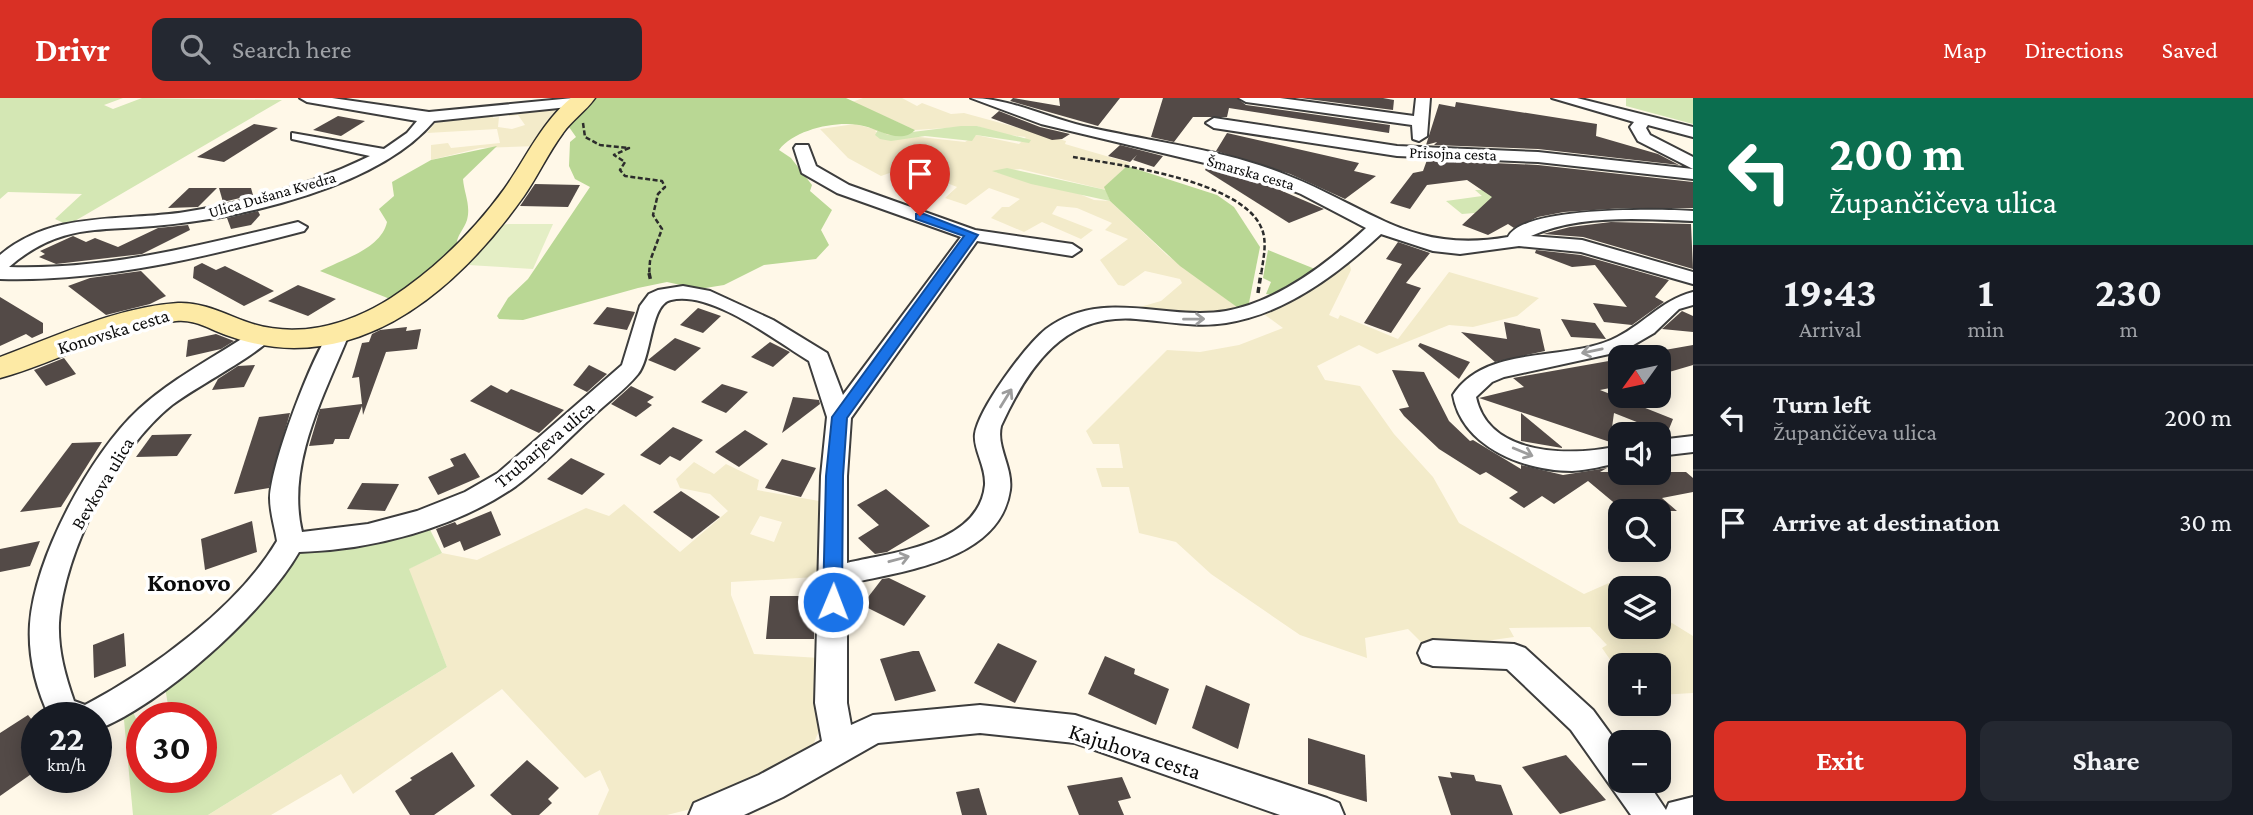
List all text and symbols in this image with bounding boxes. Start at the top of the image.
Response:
search box [152,18,642,81]
icon: search [176,30,214,68]
text: Drivr [35,31,110,68]
text: Search here [232,35,351,64]
text: Map [1943,36,1987,63]
text: Directions [2025,36,2124,63]
text: Saved [2162,36,2218,63]
icon: left [1714,126,1805,217]
text: 200 m [1829,126,1964,181]
street label: Prisojna cesta [1409,143,1498,165]
pin [890,144,950,216]
street label: Šmarska cesta [1205,152,1297,193]
icon: arrive [901,155,939,193]
street label: Ulica Dušana Kvedra [207,168,338,221]
text: Župančičeva ulica [1829,184,2057,220]
text: 19:43 [1784,268,1877,315]
text: 1 [1978,268,1994,315]
text: 230 [2095,268,2162,315]
street label: Konovska cesta [55,304,172,358]
one-way arrow [1182,313,1205,326]
text: Arrival [1799,316,1861,342]
text: min [1967,316,2004,342]
text: m [2119,316,2138,342]
one-way arrow [1581,345,1604,359]
north arrow [1608,345,1671,408]
map controls [1608,345,1671,793]
one-way arrow [999,389,1013,409]
text: Turn left [1773,390,1871,419]
street label: Trubarjeva ulica [490,397,599,493]
icon: left [1714,399,1752,437]
text: 200 m [2164,403,2232,432]
text: Župančičeva ulica [1773,419,1937,445]
button: sound [1608,422,1671,485]
street label: Bevkova ulica [67,433,138,533]
one-way arrow [1512,447,1534,460]
button: search [1608,499,1671,562]
icon: arrive [1714,504,1752,542]
text: Arrive at destination [1773,508,2000,537]
text: 30 m [2179,508,2232,537]
one-way arrow [888,551,910,564]
position arrow [796,565,870,639]
district label: Konovo [147,568,231,597]
button: layers [1608,576,1671,639]
button: + [1608,653,1671,716]
speed limit sign: 30 [126,702,217,793]
street label: Kajuhova cesta [1066,717,1205,785]
text: 22 [49,719,84,758]
button: Exit [1714,721,1966,801]
button: Share [1980,721,2232,801]
button: − [1608,730,1671,793]
text: km/h [47,755,86,775]

